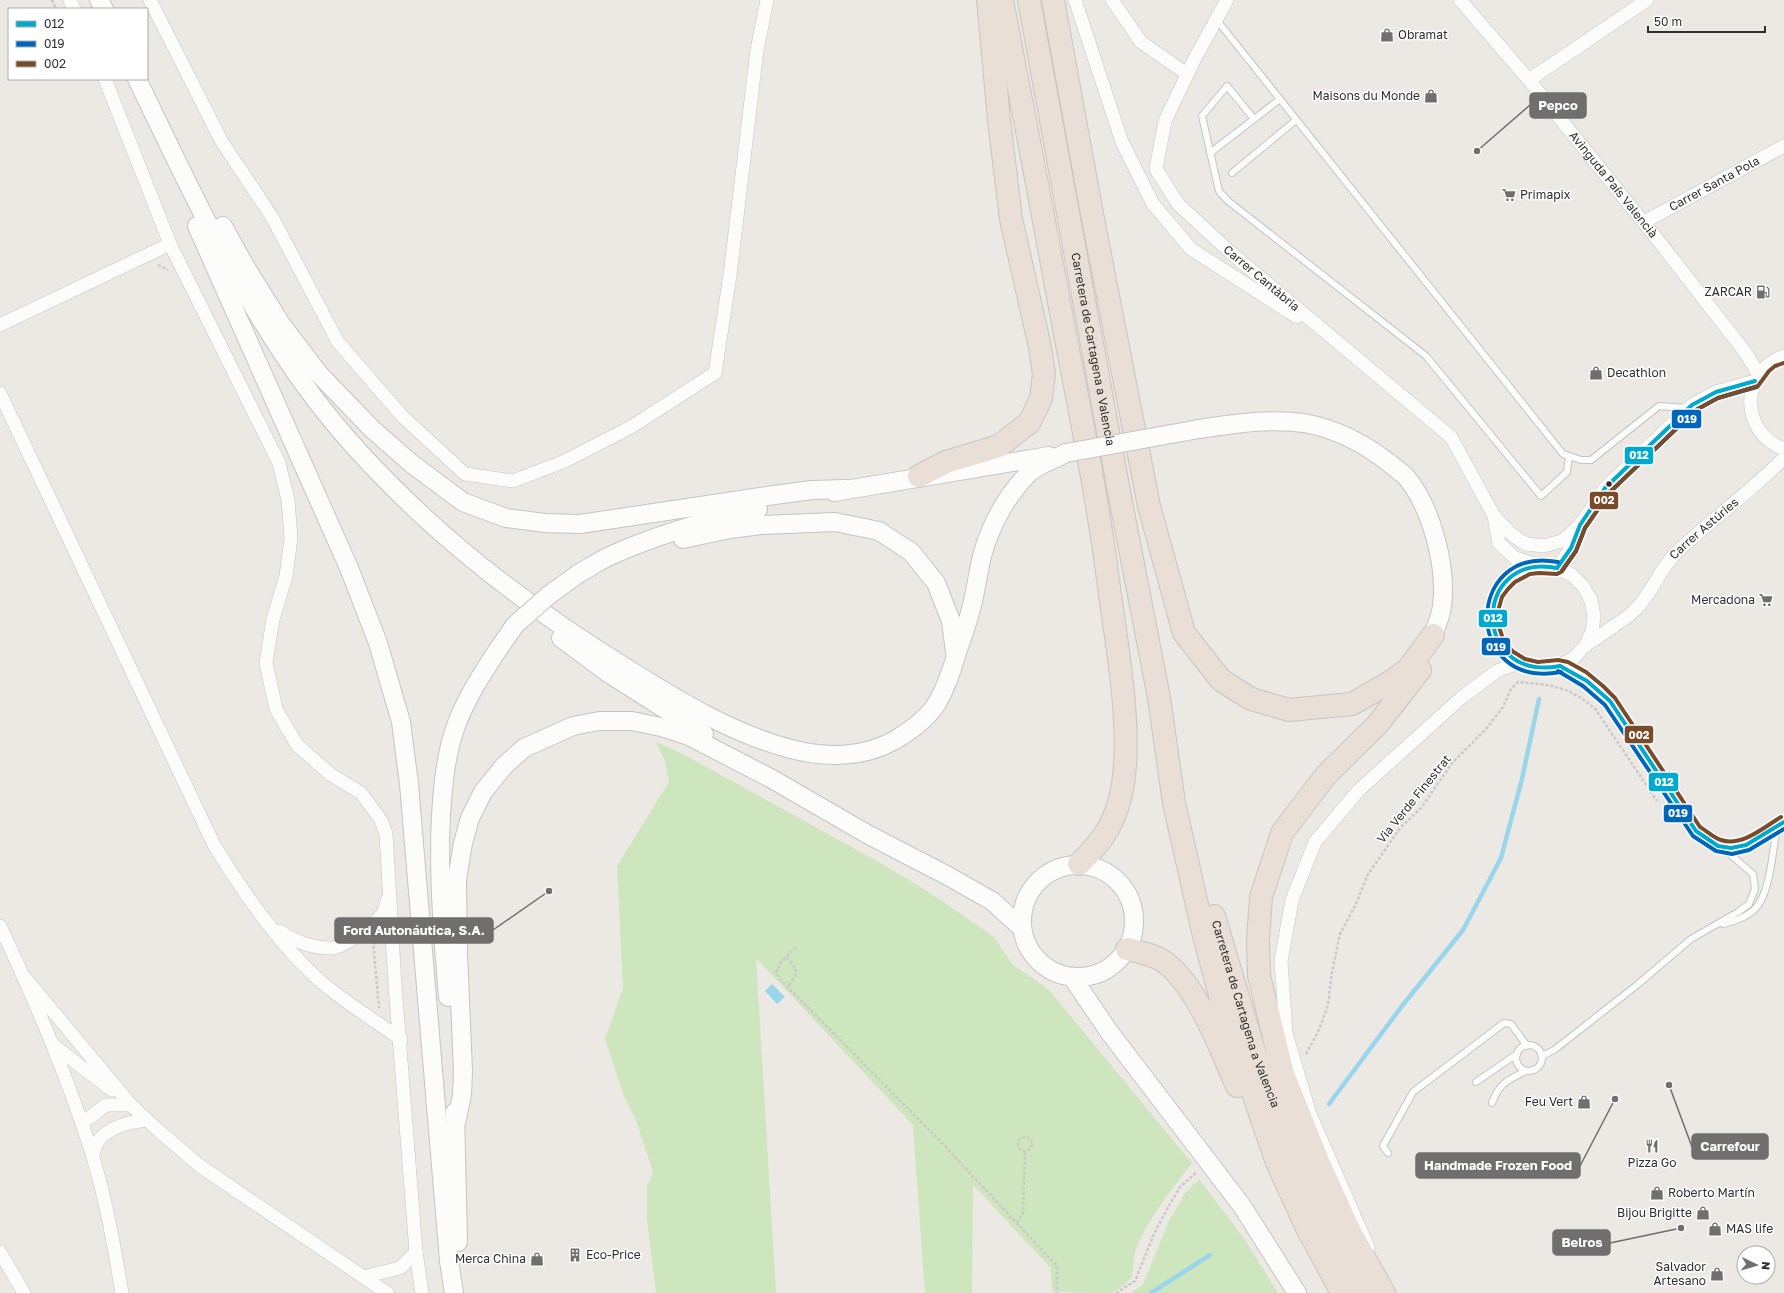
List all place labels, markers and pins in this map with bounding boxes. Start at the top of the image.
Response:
shop icon: Obramat [1379,27,1395,43]
place label: Obramat [1398,27,1448,42]
place label: Maisons du Monde [1313,88,1420,103]
shop icon: Maisons du Monde [1423,88,1439,104]
callout: Pepco [1530,93,1586,118]
supermarket icon: Primapix [1501,187,1517,203]
place label: Primapix [1520,187,1571,202]
place label: ZARCAR [1704,284,1752,299]
fuel station icon: ZARCAR [1755,284,1771,300]
shop icon: Decathlon [1588,365,1604,381]
place label: Decathlon [1607,365,1666,380]
unlabelled marker [1604,479,1614,489]
place label: Mercadona [1691,592,1755,607]
supermarket icon: Mercadona [1758,592,1774,608]
callout: Ford Autonáutica, S.A. [335,918,493,943]
place label: Feu Vert [1525,1094,1573,1109]
shop icon: Feu Vert [1576,1094,1592,1110]
callout: Carrefour [1692,1134,1768,1159]
restaurant icon: Pizza Go [1644,1138,1660,1154]
callout: Handmade Frozen Food [1416,1153,1580,1178]
place label: Pizza Go [1628,1155,1676,1170]
shop icon: Roberto Martín [1649,1185,1665,1201]
place label: Roberto Martín [1668,1185,1755,1200]
place label: Bijou Brigitte [1617,1205,1692,1220]
shop icon: Bijou Brigitte [1695,1205,1711,1221]
shop icon: MAS life [1707,1221,1723,1237]
place label: MAS life [1726,1221,1773,1236]
callout: Belros [1553,1230,1610,1255]
building icon: Eco-Price [567,1247,583,1263]
place label: Eco-Price [586,1247,641,1262]
place label: Merca China [455,1251,526,1266]
shop icon: Merca China [529,1251,545,1267]
place label: Salvador Artesano [1654,1259,1706,1288]
shop icon: Salvador Artesano [1709,1266,1725,1282]

